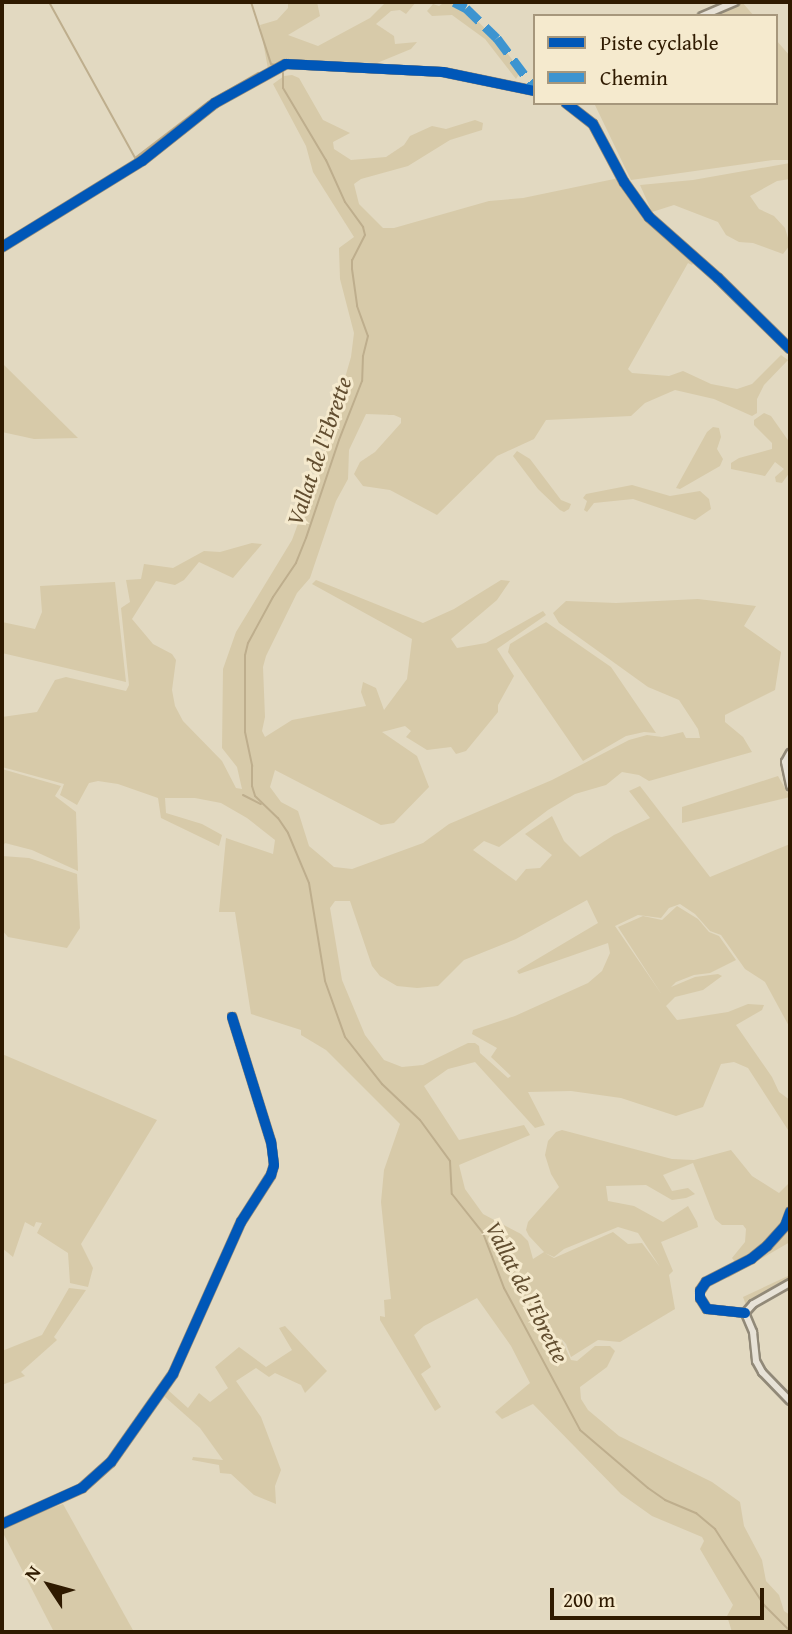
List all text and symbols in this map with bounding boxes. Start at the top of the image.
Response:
legend [533,14,778,105]
text: Piste cyclable [600,27,719,58]
text: Chemin [600,62,668,93]
water label: Vallat de l'Ebrette [281,373,357,529]
water label: Vallat de l'Ebrette [479,1216,575,1368]
north arrow [14,1550,84,1620]
text: N [17,1559,47,1586]
scale bar [554,1574,768,1618]
text: 200 m [563,1584,615,1615]

